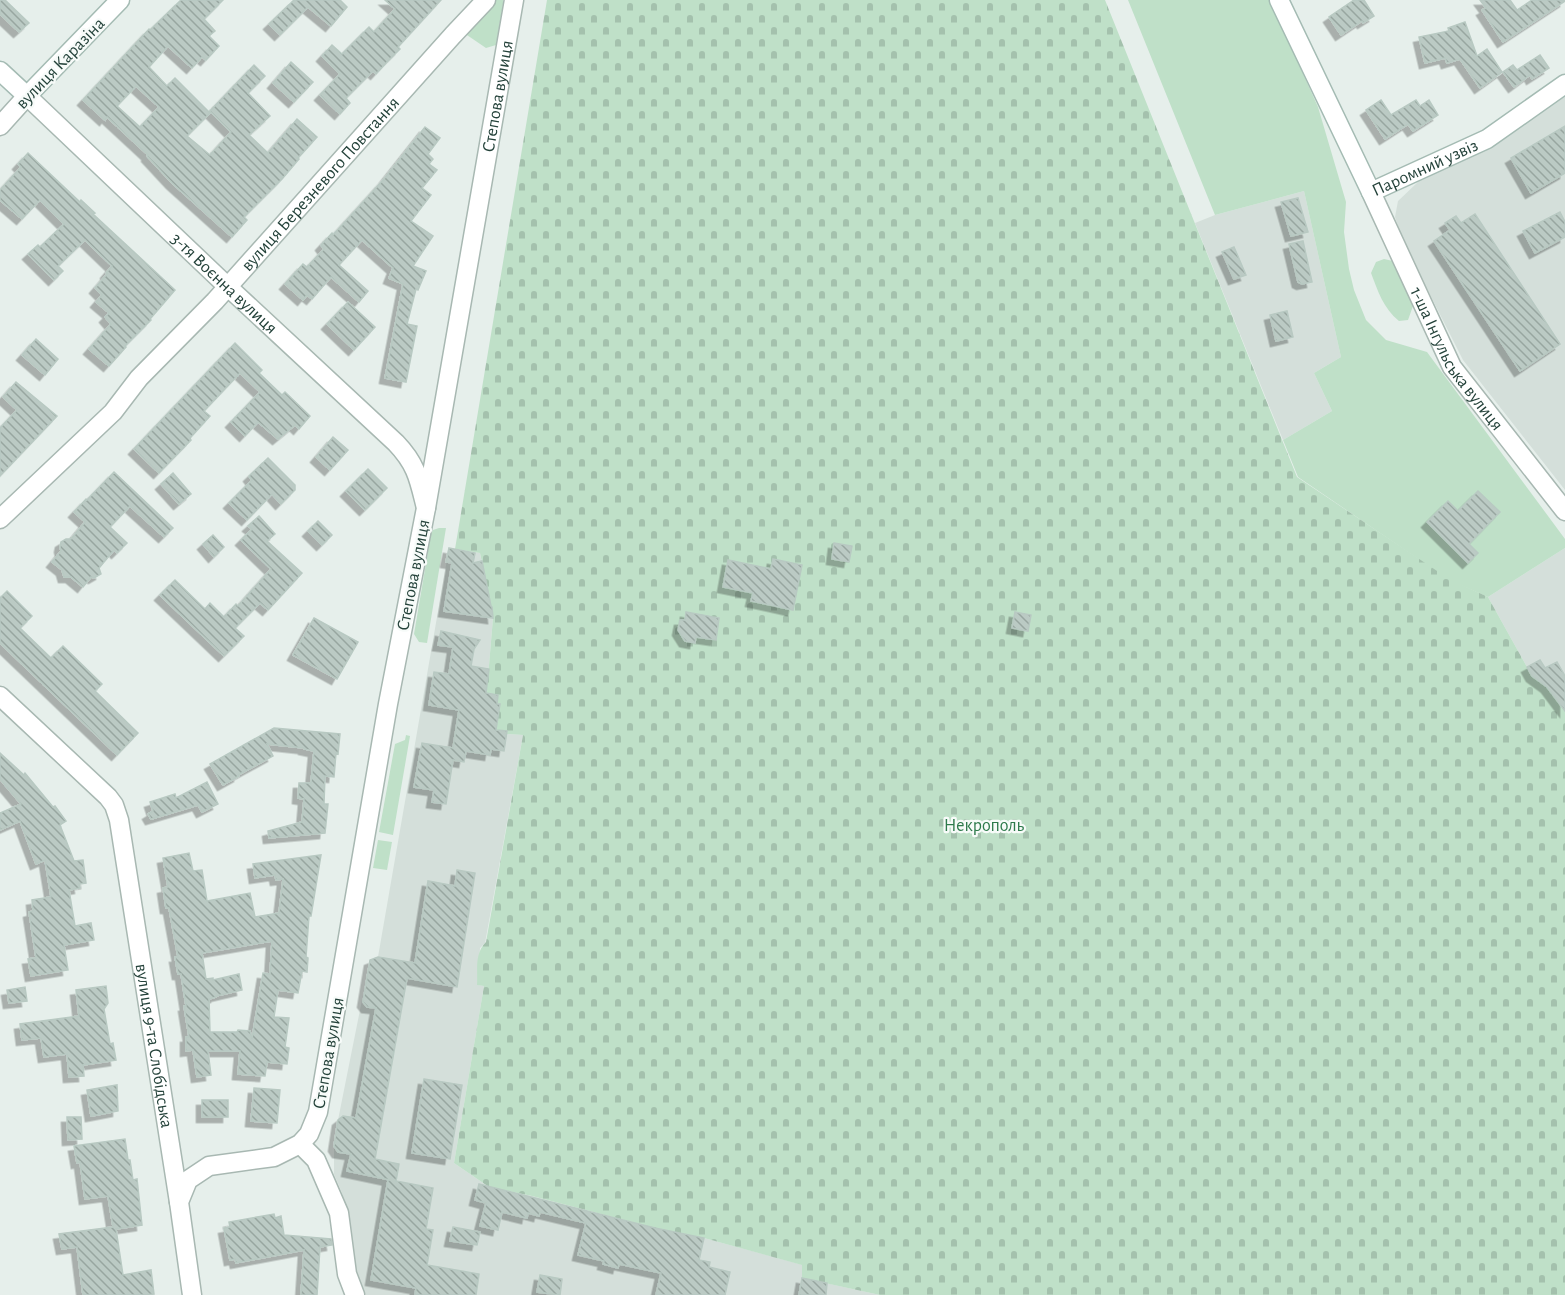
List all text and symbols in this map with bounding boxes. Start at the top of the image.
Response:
street label: вулиця Каразіна [13,15,109,113]
street label: Степова вулиця [480,39,517,154]
street label: вулиця Березневого Повстання [238,94,403,275]
street label: Паромний узвіз [1370,136,1481,200]
street label: 3-тя Воєнна вулиця [167,230,280,338]
street label: 1-ша Інгульська вулиця [1406,285,1506,434]
street label: Степова вулиця [394,518,434,632]
park label: Некрополь [944,817,1025,835]
street label: вулиця 9-та Слобідська [132,962,175,1129]
street label: Степова вулиця [310,996,348,1110]

